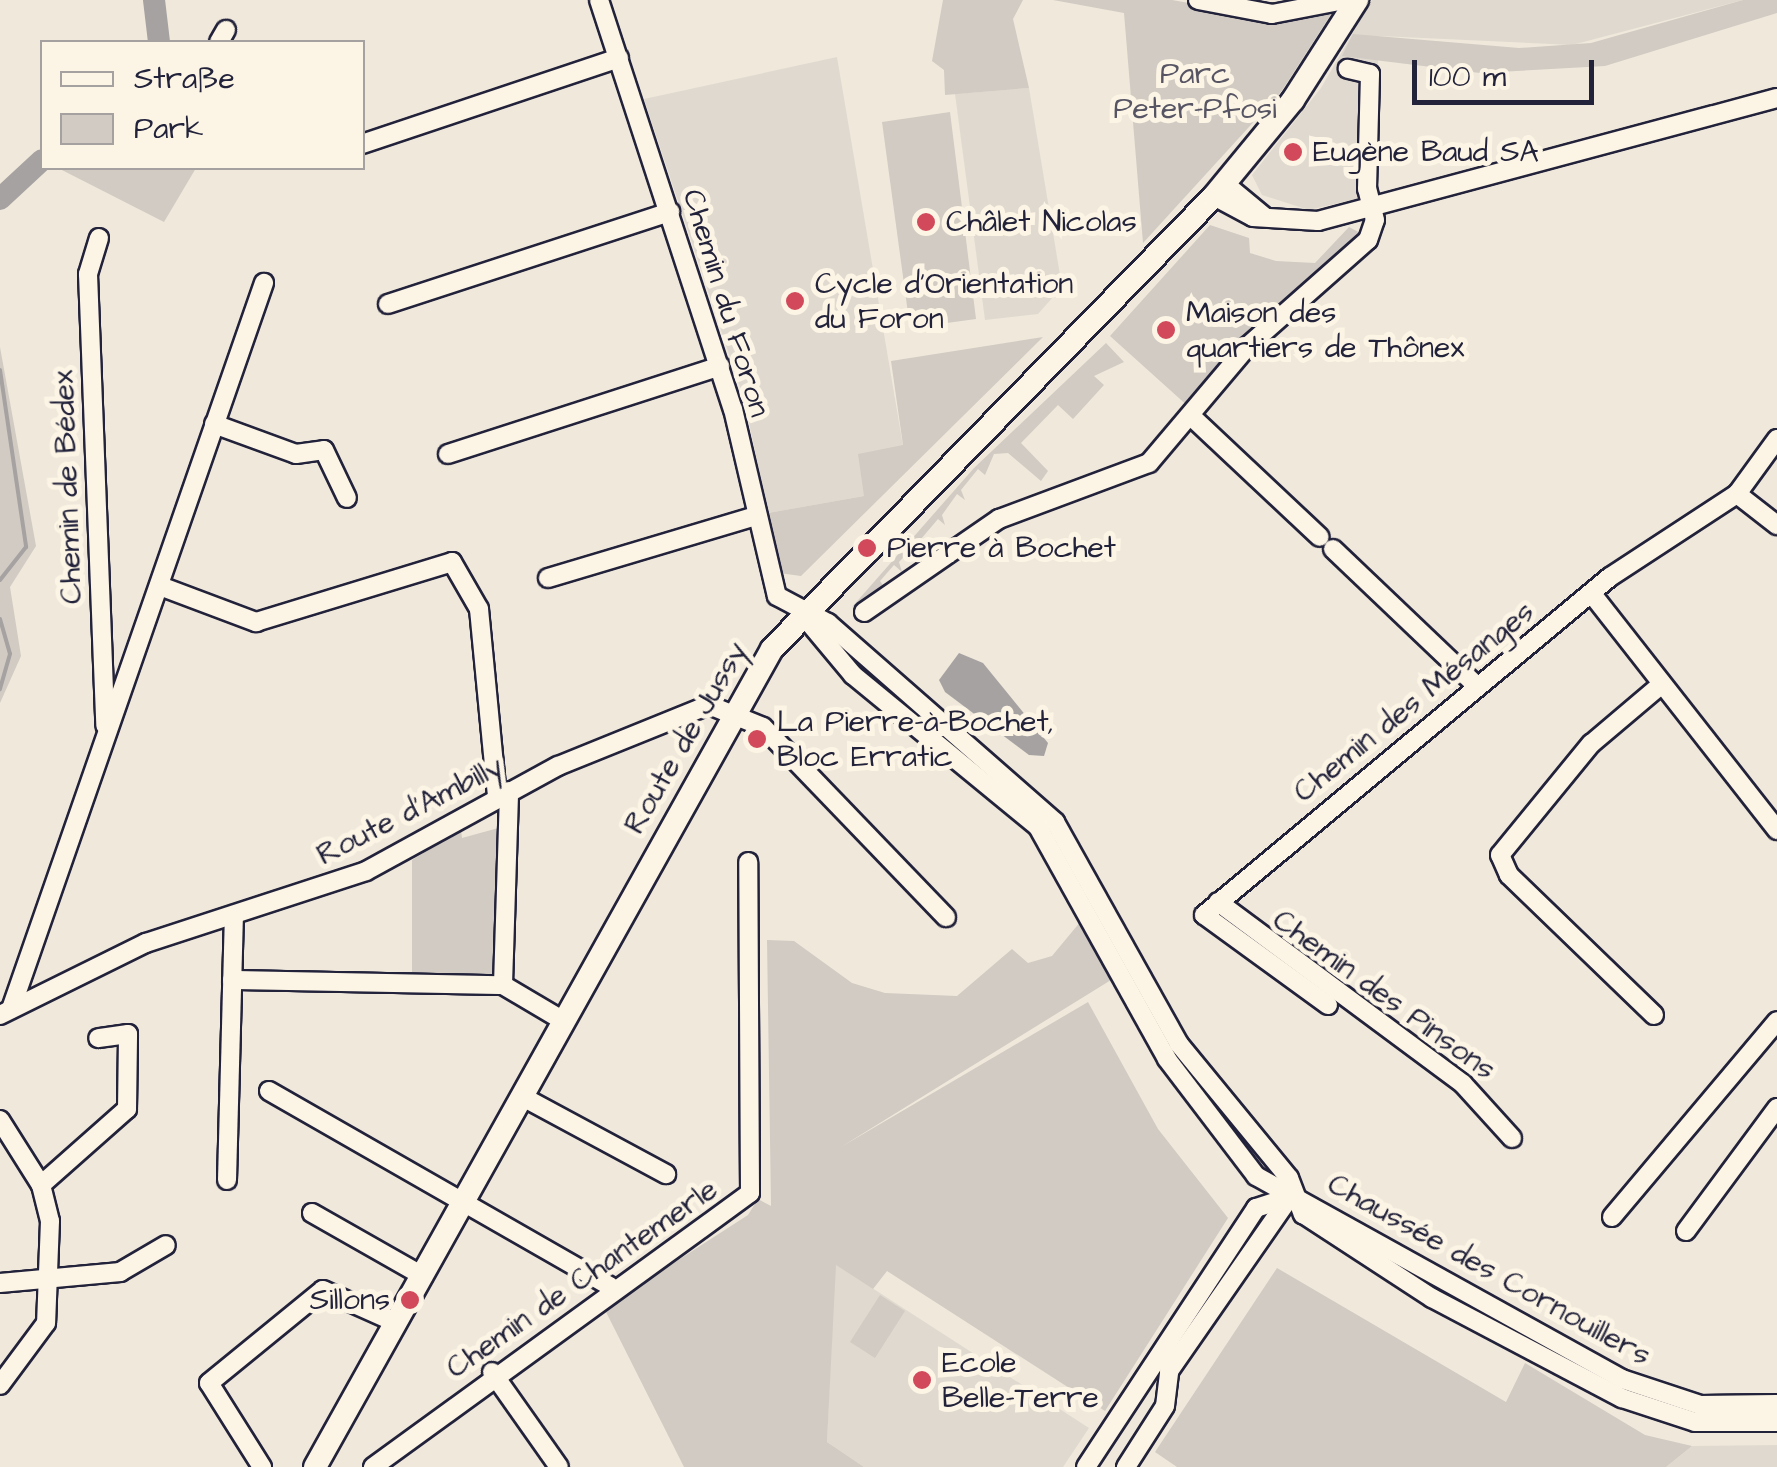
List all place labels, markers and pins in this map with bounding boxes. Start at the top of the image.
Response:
place label: Eugène Baud SA [1313,134,1539,170]
marker: Eugène Baud SA [1282,141,1304,163]
place label: Châlet Nicolas [946,204,1137,240]
marker: Châlet Nicolas [915,211,937,233]
place label: Cycle d'Orientation du Foron [815,266,1073,336]
marker: Cycle d'Orientation du Foron [784,290,806,312]
place label: Maison des quartiers de Thônex [1186,295,1464,366]
marker: Maison des quartiers de Thônex [1155,319,1177,341]
place label: Pierre à Bochet [887,530,1116,566]
marker: Pierre à Bochet [856,537,878,559]
place label: La Pierre-à-Bochet, Bloc Erratic [777,704,1054,774]
marker: La Pierre-à-Bochet, Bloc Erratic [746,728,768,750]
place label: Sillons [310,1282,390,1318]
marker: Sillons [399,1289,421,1311]
place label: Ecole Belle-Terre [942,1345,1099,1416]
marker: Ecole Belle-Terre [911,1369,933,1391]

